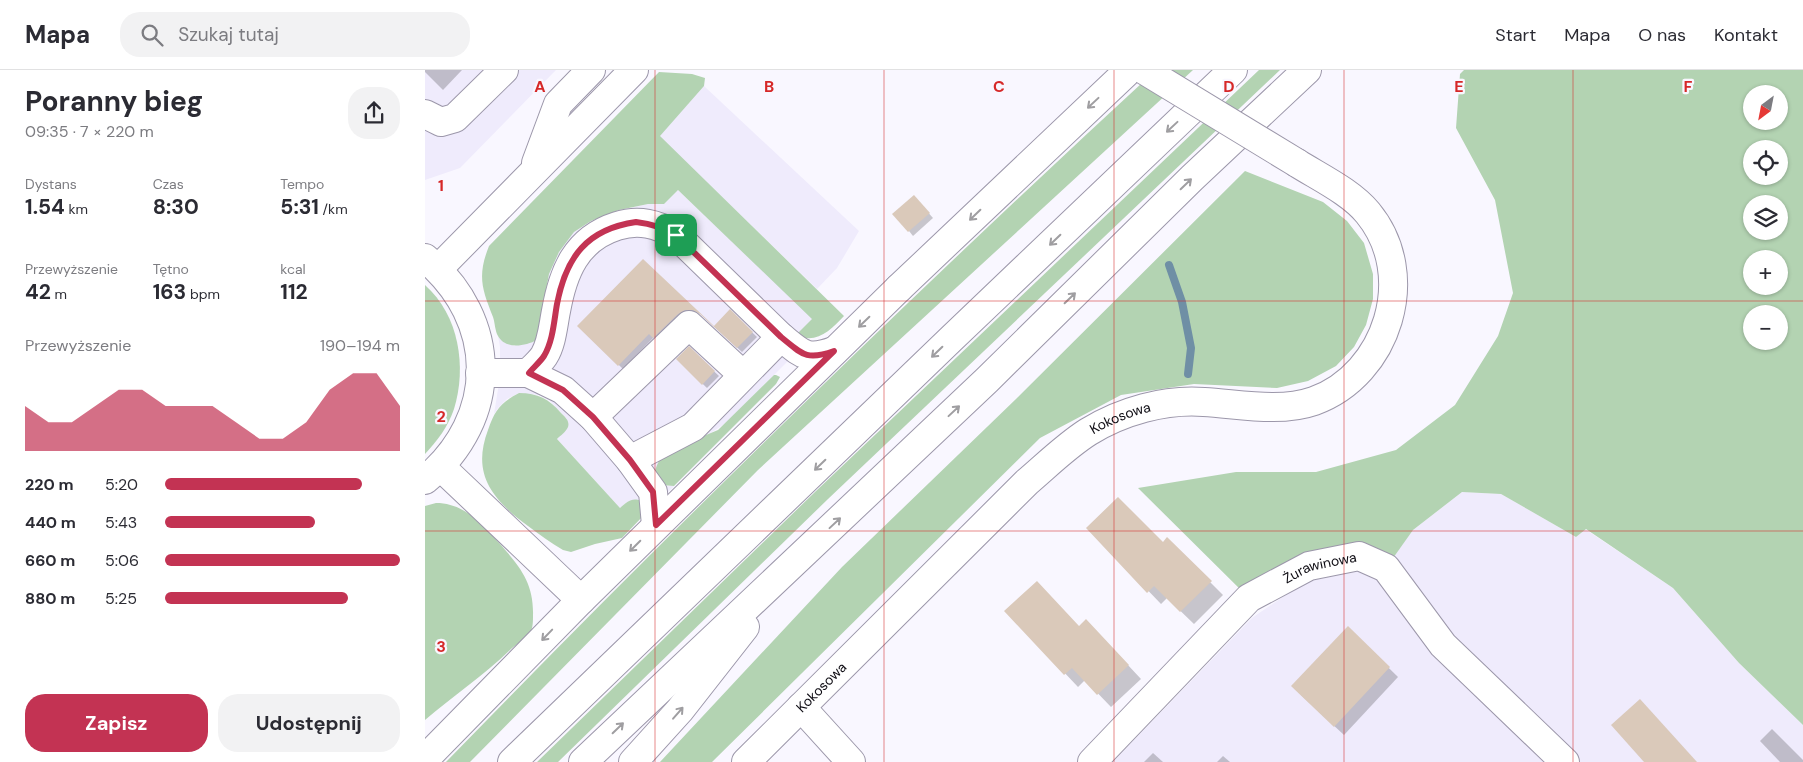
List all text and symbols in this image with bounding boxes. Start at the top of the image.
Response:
search box [120,12,470,57]
text: Mapa [25,19,90,50]
icon: search [138,21,166,49]
text: Szukaj tutaj [178,22,279,47]
text: Start [1495,23,1536,47]
text: Mapa [1564,23,1610,47]
text: O nas [1638,23,1686,47]
text: Kontakt [1714,23,1778,47]
text: A [534,76,546,97]
text: B [764,76,774,97]
text: C [993,76,1005,97]
text: D [1223,76,1235,97]
text: E [1454,76,1464,97]
text: F [1684,76,1693,97]
text: Poranny bieg [25,83,203,120]
north arrow [1743,85,1787,130]
map controls [1743,85,1788,350]
button: share [348,87,400,139]
one-way arrow [1086,97,1099,109]
text: 09:35 · 7 × 220 m [25,121,154,142]
one-way arrow [1166,121,1178,133]
button: locate [1743,140,1788,185]
text: Dystans [25,175,77,193]
text: Czas [153,175,184,193]
text: Tempo [280,175,324,193]
text: 1 [438,175,444,196]
one-way arrow [1180,178,1192,190]
text: 1.54 [25,193,65,221]
text: 8:30 [153,193,199,221]
text: 5:31 [280,193,319,221]
button: layers [1743,195,1788,240]
text: km [65,200,88,218]
text: /km [319,200,348,218]
one-way arrow [969,209,982,221]
pin [655,214,697,256]
icon: arrive [662,221,690,249]
one-way arrow [1048,234,1061,246]
button: + [1743,250,1788,295]
text: Przewyższenie [25,260,118,278]
text: Tętno [153,260,189,278]
text: kcal [280,260,306,278]
text: 42 [25,278,51,306]
text: 163 [153,278,186,306]
text: 112 [280,278,308,306]
text: m [51,285,67,303]
text: bpm [186,285,220,303]
one-way arrow [1064,292,1076,304]
button: − [1743,305,1788,350]
one-way arrow [857,316,870,328]
text: Przewyższenie [25,335,131,356]
text: 190–194 m [320,335,400,356]
one-way arrow [931,346,944,358]
street label: Kokosowa [1086,398,1152,438]
one-way arrow [947,405,960,417]
text: 2 [436,406,446,427]
one-way arrow [814,459,827,471]
text: 220 m [25,474,73,495]
text: 5:20 [105,474,138,495]
text: 440 m [25,512,76,533]
text: 5:43 [105,512,137,533]
one-way arrow [829,517,842,529]
one-way arrow [629,540,641,552]
street label: Żurawinowa [1280,548,1358,587]
text: 660 m [25,550,75,571]
text: 5:06 [105,550,139,571]
text: 880 m [25,588,75,609]
text: 5:25 [105,588,137,609]
one-way arrow [541,629,553,641]
text: 3 [436,636,446,657]
street label: Kokosowa [792,658,850,716]
button: Zapisz [25,694,208,752]
button: Udostępnij [218,694,400,752]
one-way arrow [672,706,683,719]
one-way arrow [612,722,624,734]

